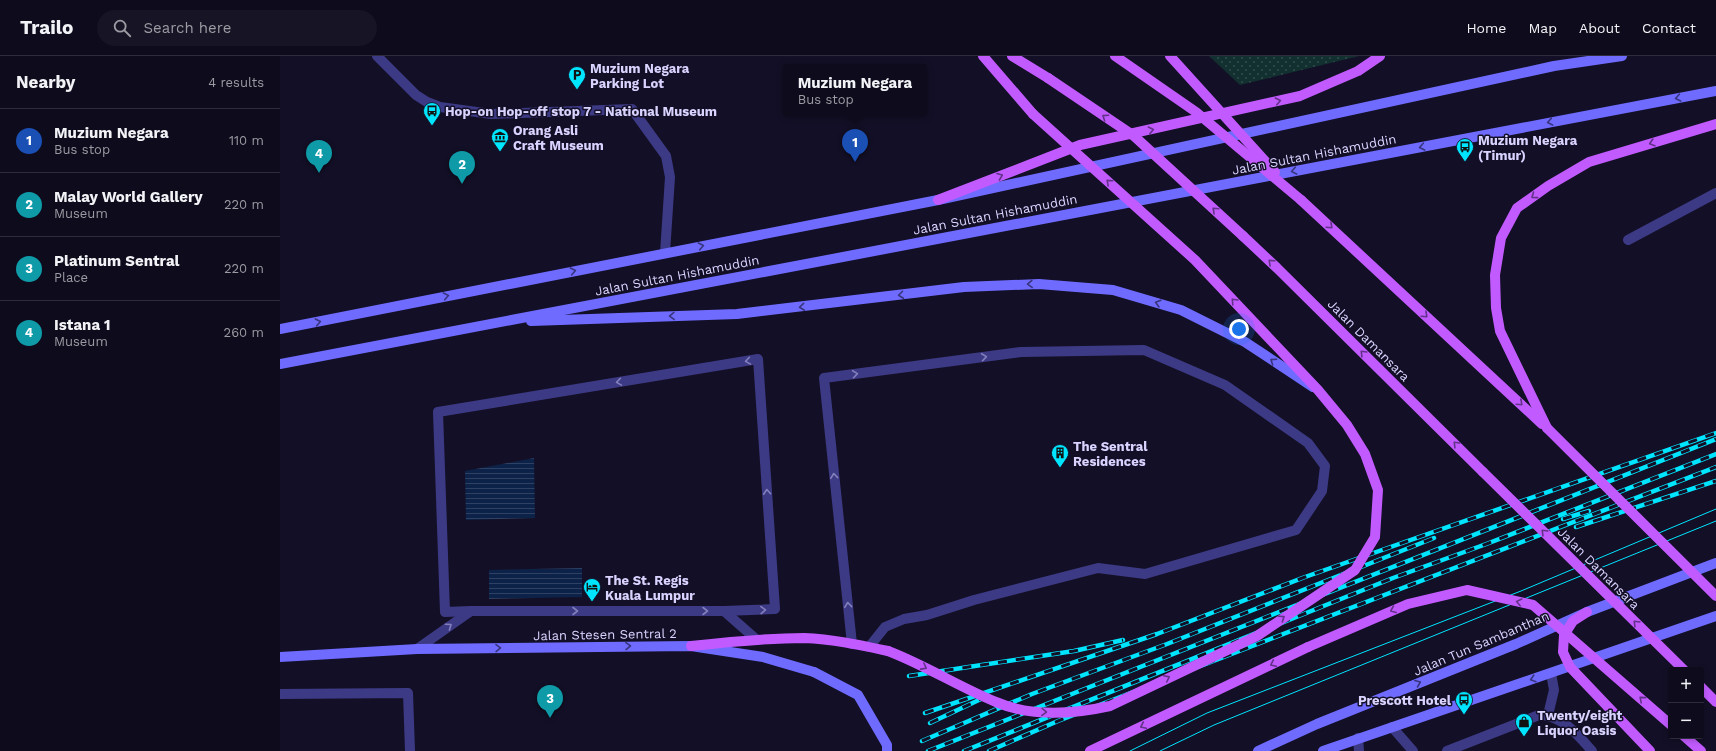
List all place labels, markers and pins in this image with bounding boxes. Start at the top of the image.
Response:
place label: Muzium Negara Parking Lot [590,61,690,91]
parking icon: Muzium Negara Parking Lot [567,65,587,90]
bus stop icon: Hop-on Hop-off stop 7 - National Museum [422,101,442,126]
place label: Hop-on Hop-off stop 7 - National Museum [445,104,717,119]
place label: Orang Asli Craft Museum [513,123,604,153]
museum icon: Orang Asli Craft Museum [490,127,510,152]
pin: 1 [842,129,868,162]
place label: Muzium Negara (Timur) [1478,133,1578,163]
bus stop icon: Muzium Negara (Timur) [1455,137,1475,162]
pin: 4 [306,140,332,173]
pin: 2 [449,151,475,184]
place label: The Sentral Residences [1073,439,1148,469]
building icon: The Sentral Residences [1050,443,1070,468]
place label: The St. Regis Kuala Lumpur [605,573,695,603]
hotel icon: The St. Regis Kuala Lumpur [582,577,602,602]
pin: 3 [537,685,563,718]
bus stop icon: Prescott Hotel [1454,690,1474,715]
place label: Prescott Hotel [1358,693,1452,708]
place label: Twenty/eight Liquor Oasis [1537,708,1623,738]
shop icon: Twenty/eight Liquor Oasis [1514,712,1534,737]

